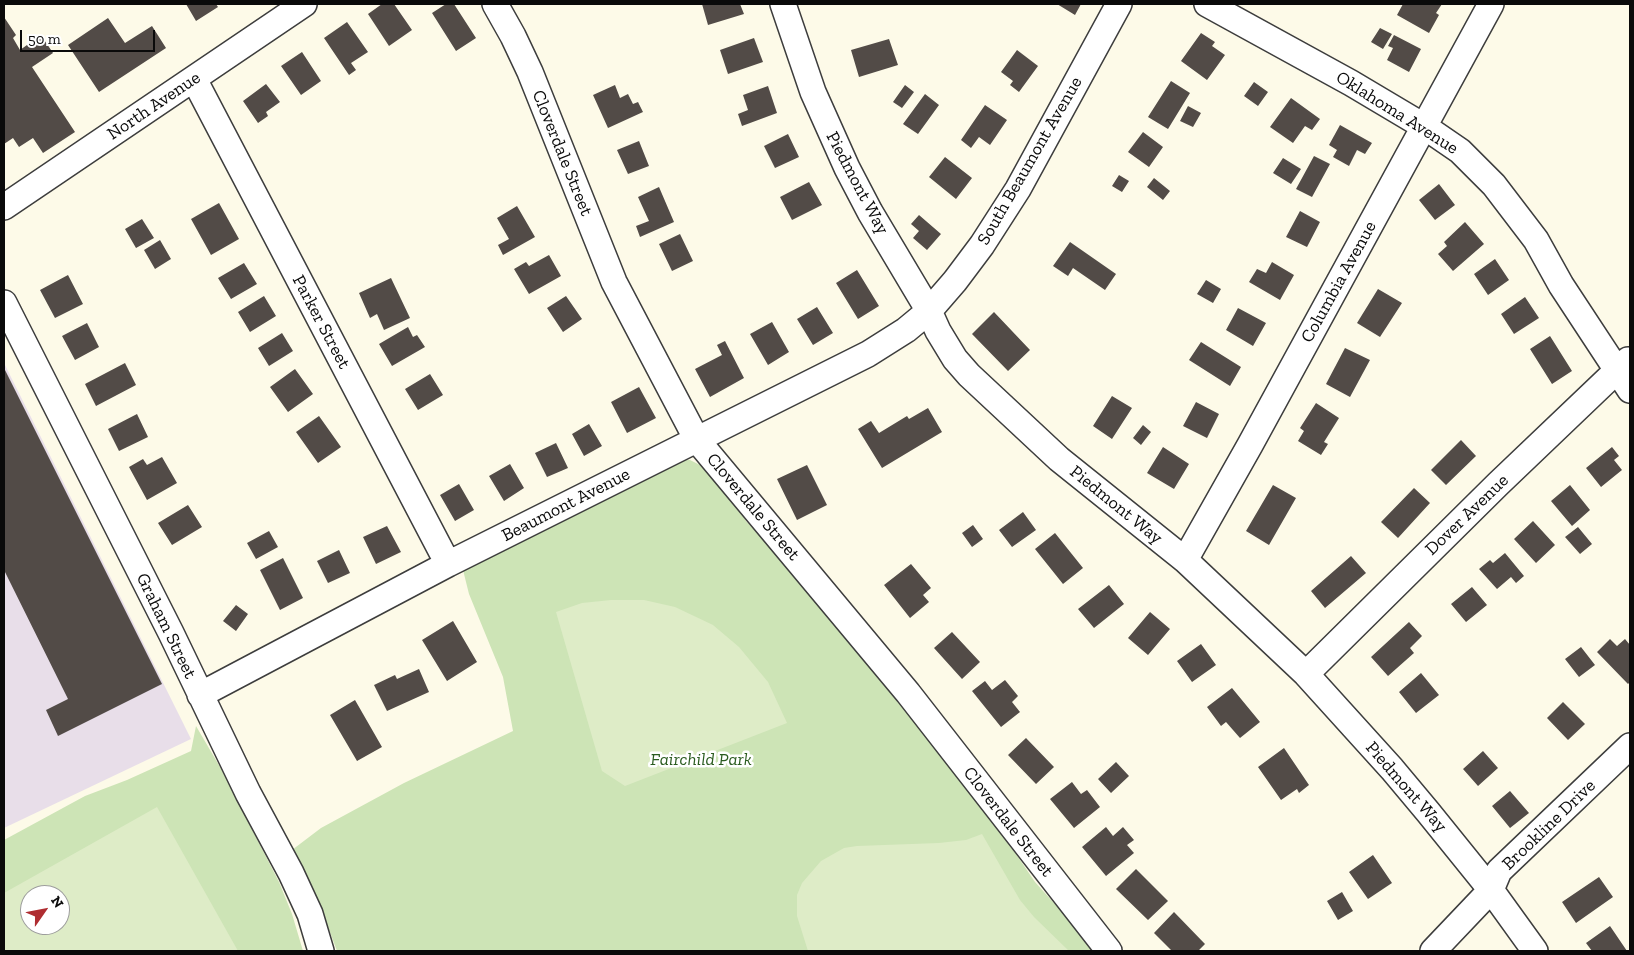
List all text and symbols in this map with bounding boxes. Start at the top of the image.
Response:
scale bar [22,20,158,52]
text: 50 m [28,30,61,48]
street label: North Avenue [103,67,205,145]
street label: Oklahoma Avenue [1332,67,1462,159]
street label: South Beaumont Avenue [973,73,1087,249]
street label: Cloverdale Street [527,87,597,219]
street label: Piedmont Way [821,128,893,238]
street label: Columbia Avenue [1297,217,1381,347]
street label: Parker Street [287,271,355,373]
street label: Cloverdale Street [702,449,804,565]
street label: Piedmont Way [1065,461,1167,549]
street label: Beaumont Avenue [498,463,634,547]
street label: Dover Avenue [1421,470,1513,560]
street label: Graham Street [131,570,201,682]
street label: Piedmont Way [1361,737,1451,837]
park label: Fairchild Park [650,749,752,771]
street label: Cloverdale Street [958,763,1058,881]
street label: Brookline Drive [1498,775,1600,875]
north arrow [20,885,70,935]
text: N [47,893,67,911]

